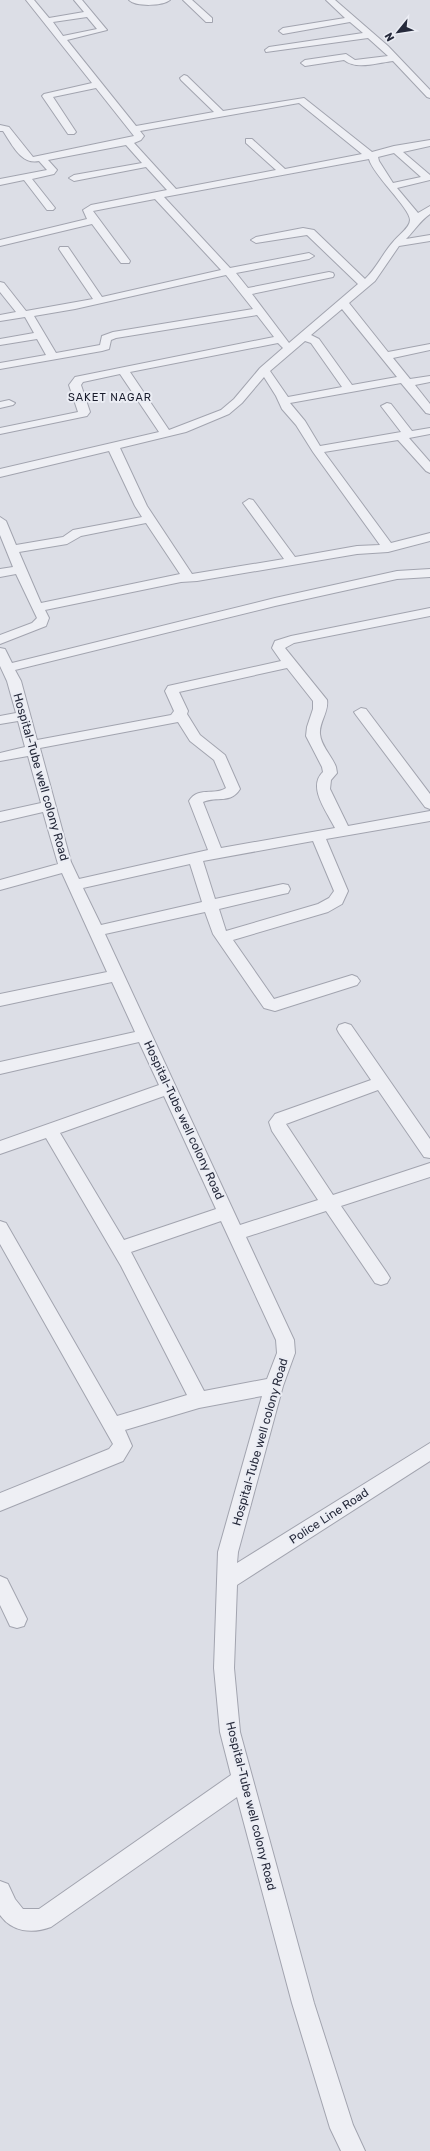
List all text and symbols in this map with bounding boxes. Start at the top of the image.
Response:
north arrow [378,12,418,52]
text: N [382,30,397,43]
district label: SAKET NAGAR [68,391,152,404]
street label: Hospital-Tube well colony Road [10,692,72,862]
street label: Hospital-Tube well colony Road [141,1038,227,1202]
street label: Hospital-Tube well colony Road [229,1357,291,1527]
street label: Police Line Road [287,1485,371,1547]
street label: Hospital-Tube well colony Road [223,1720,279,1892]

